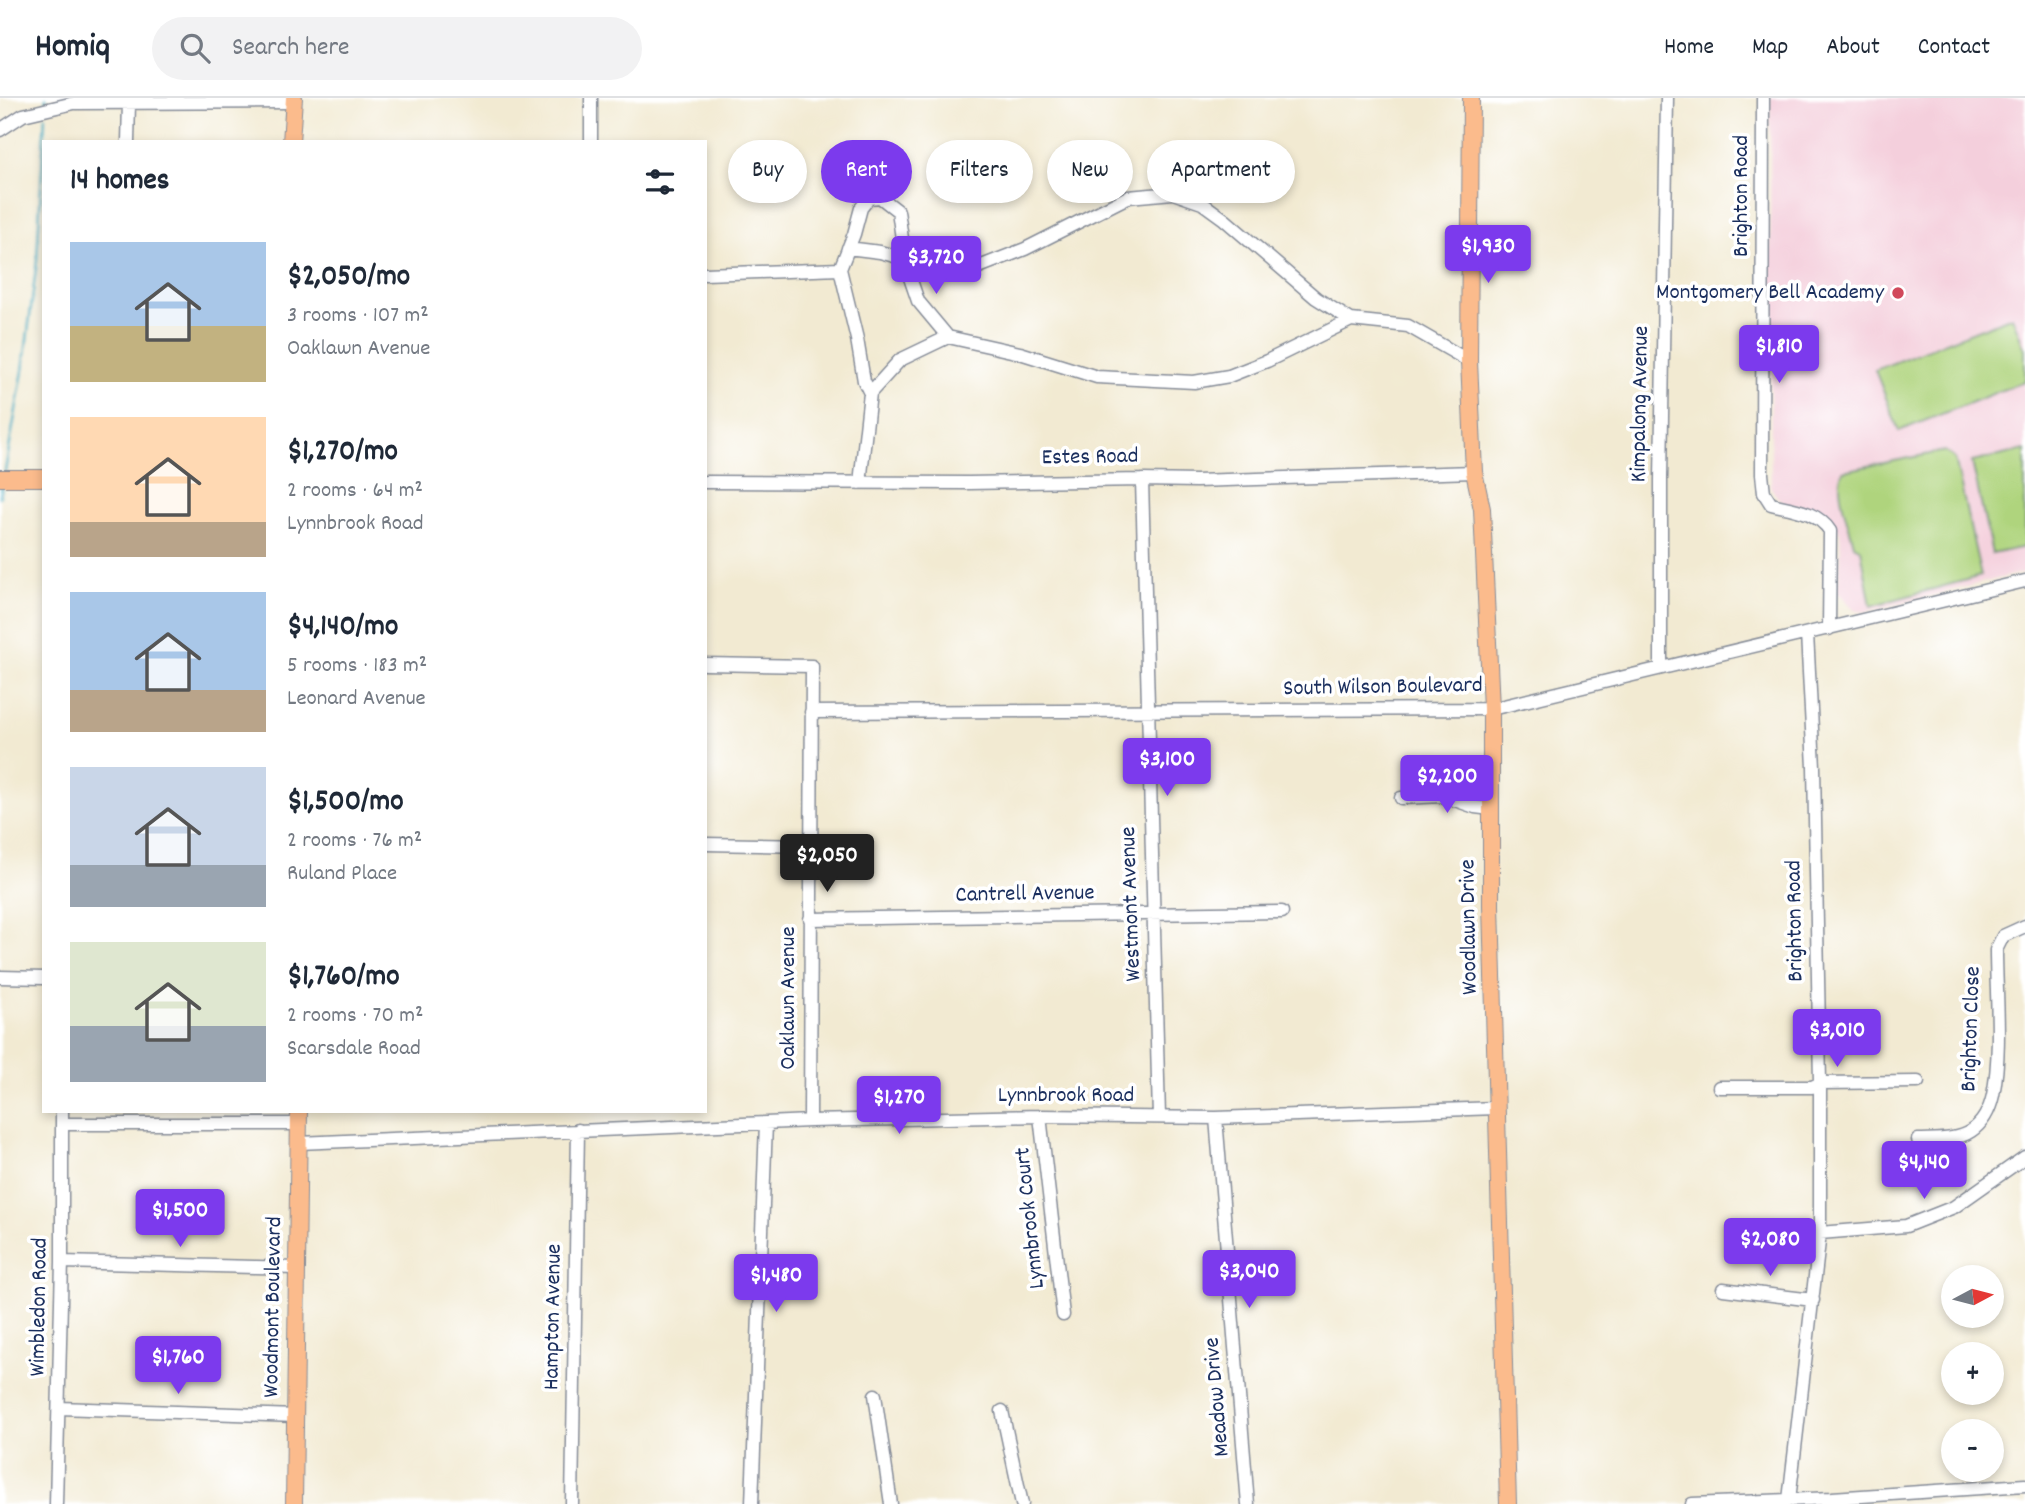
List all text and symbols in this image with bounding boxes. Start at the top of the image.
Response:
search box [152,17,642,80]
text: Homiq [35,25,110,72]
icon: search [176,29,214,67]
text: Search here [232,30,349,67]
text: Home [1664,31,1714,65]
text: Map [1752,31,1788,65]
text: About [1826,31,1880,65]
text: Contact [1918,31,1990,65]
street label: Brighton Road [1726,135,1759,257]
chip: Buy [728,140,807,203]
chip: Rent [821,140,912,203]
chip: Filters [926,140,1033,203]
chip: New [1047,140,1133,203]
chip: Apartment [1147,140,1295,203]
text: 14 homes [70,161,169,204]
icon: filters [641,163,679,201]
pin: $1,930 [1431,226,1545,285]
text: $1,930 [1461,231,1515,264]
pin: $3,720 [879,236,993,296]
text: $3,720 [907,242,965,275]
text: $2,050/mo [287,257,410,300]
icon: home [126,270,210,354]
place label: Montgomery Bell Academy [1656,277,1885,310]
marker: Montgomery Bell Academy [1890,285,1906,301]
text: 3 rooms · 107 m² [287,300,429,333]
street label: Kimpalong Avenue [1623,325,1659,483]
pin: $1,810 [1722,326,1836,385]
text: $1,810 [1755,331,1803,364]
text: Oaklawn Avenue [287,333,430,366]
text: $1,270/mo [287,432,398,475]
street label: Estes Road [1041,441,1139,475]
icon: home [126,445,210,529]
text: 2 rooms · 64 m² [287,475,423,508]
text: Lynnbrook Road [287,508,424,541]
text: $4,140/mo [287,607,398,650]
icon: home [126,620,210,704]
text: 5 rooms · 183 m² [287,650,427,683]
street label: South Wilson Boulevard [1283,670,1483,706]
text: Leonard Avenue [287,683,426,716]
pin: $3,100 [1110,738,1224,798]
text: $3,100 [1139,744,1195,777]
pin: $2,200 [1390,756,1504,815]
text: $2,200 [1416,761,1478,794]
text: $1,500/mo [287,782,404,825]
icon: home [126,795,210,879]
text: 2 rooms · 76 m² [287,825,422,858]
street label: Westmont Avenue [1113,826,1151,982]
pin: $2,050 [770,834,884,894]
text: $2,050 [796,840,858,873]
text: Ruland Place [287,858,397,891]
street label: Woodlawn Drive [1452,859,1488,995]
street label: Brighton Road [1778,860,1814,982]
street label: Cantrell Avenue [955,877,1095,913]
street label: Oaklawn Avenue [773,926,806,1070]
text: $1,760/mo [287,957,400,1000]
street label: Brighton Close [1953,966,1991,1092]
icon: home [126,970,210,1054]
text: 2 rooms · 70 m² [287,1000,423,1033]
pin: $3,010 [1780,1010,1894,1069]
text: $3,010 [1809,1015,1865,1048]
text: Scarsdale Road [287,1033,421,1066]
pin: $1,270 [842,1076,956,1136]
street label: Lynnbrook Road [998,1080,1134,1113]
text: $1,270 [873,1082,925,1115]
pin: $4,140 [1867,1142,1981,1201]
street label: Lynnbrook Court [1007,1146,1055,1290]
text: $4,140 [1898,1147,1950,1180]
pin: $1,500 [123,1190,237,1249]
text: $1,500 [152,1195,208,1228]
street label: Woodmont Boulevard [256,1216,292,1398]
pin: $2,080 [1713,1218,1827,1278]
text: $2,080 [1740,1224,1800,1257]
street label: Wimbledon Road [22,1237,58,1377]
street label: Hampton Avenue [536,1243,572,1391]
pin: $3,040 [1192,1250,1306,1310]
pin: $1,480 [719,1254,833,1314]
text: $3,040 [1219,1256,1279,1289]
text: $1,480 [750,1260,802,1293]
north arrow [1941,1265,2004,1328]
map controls [1941,1265,2004,1482]
pin: $1,760 [121,1336,235,1396]
street label: Meadow Drive [1196,1336,1240,1458]
text: $1,760 [151,1342,205,1375]
button: + [1941,1342,2004,1405]
button: − [1941,1419,2004,1482]

